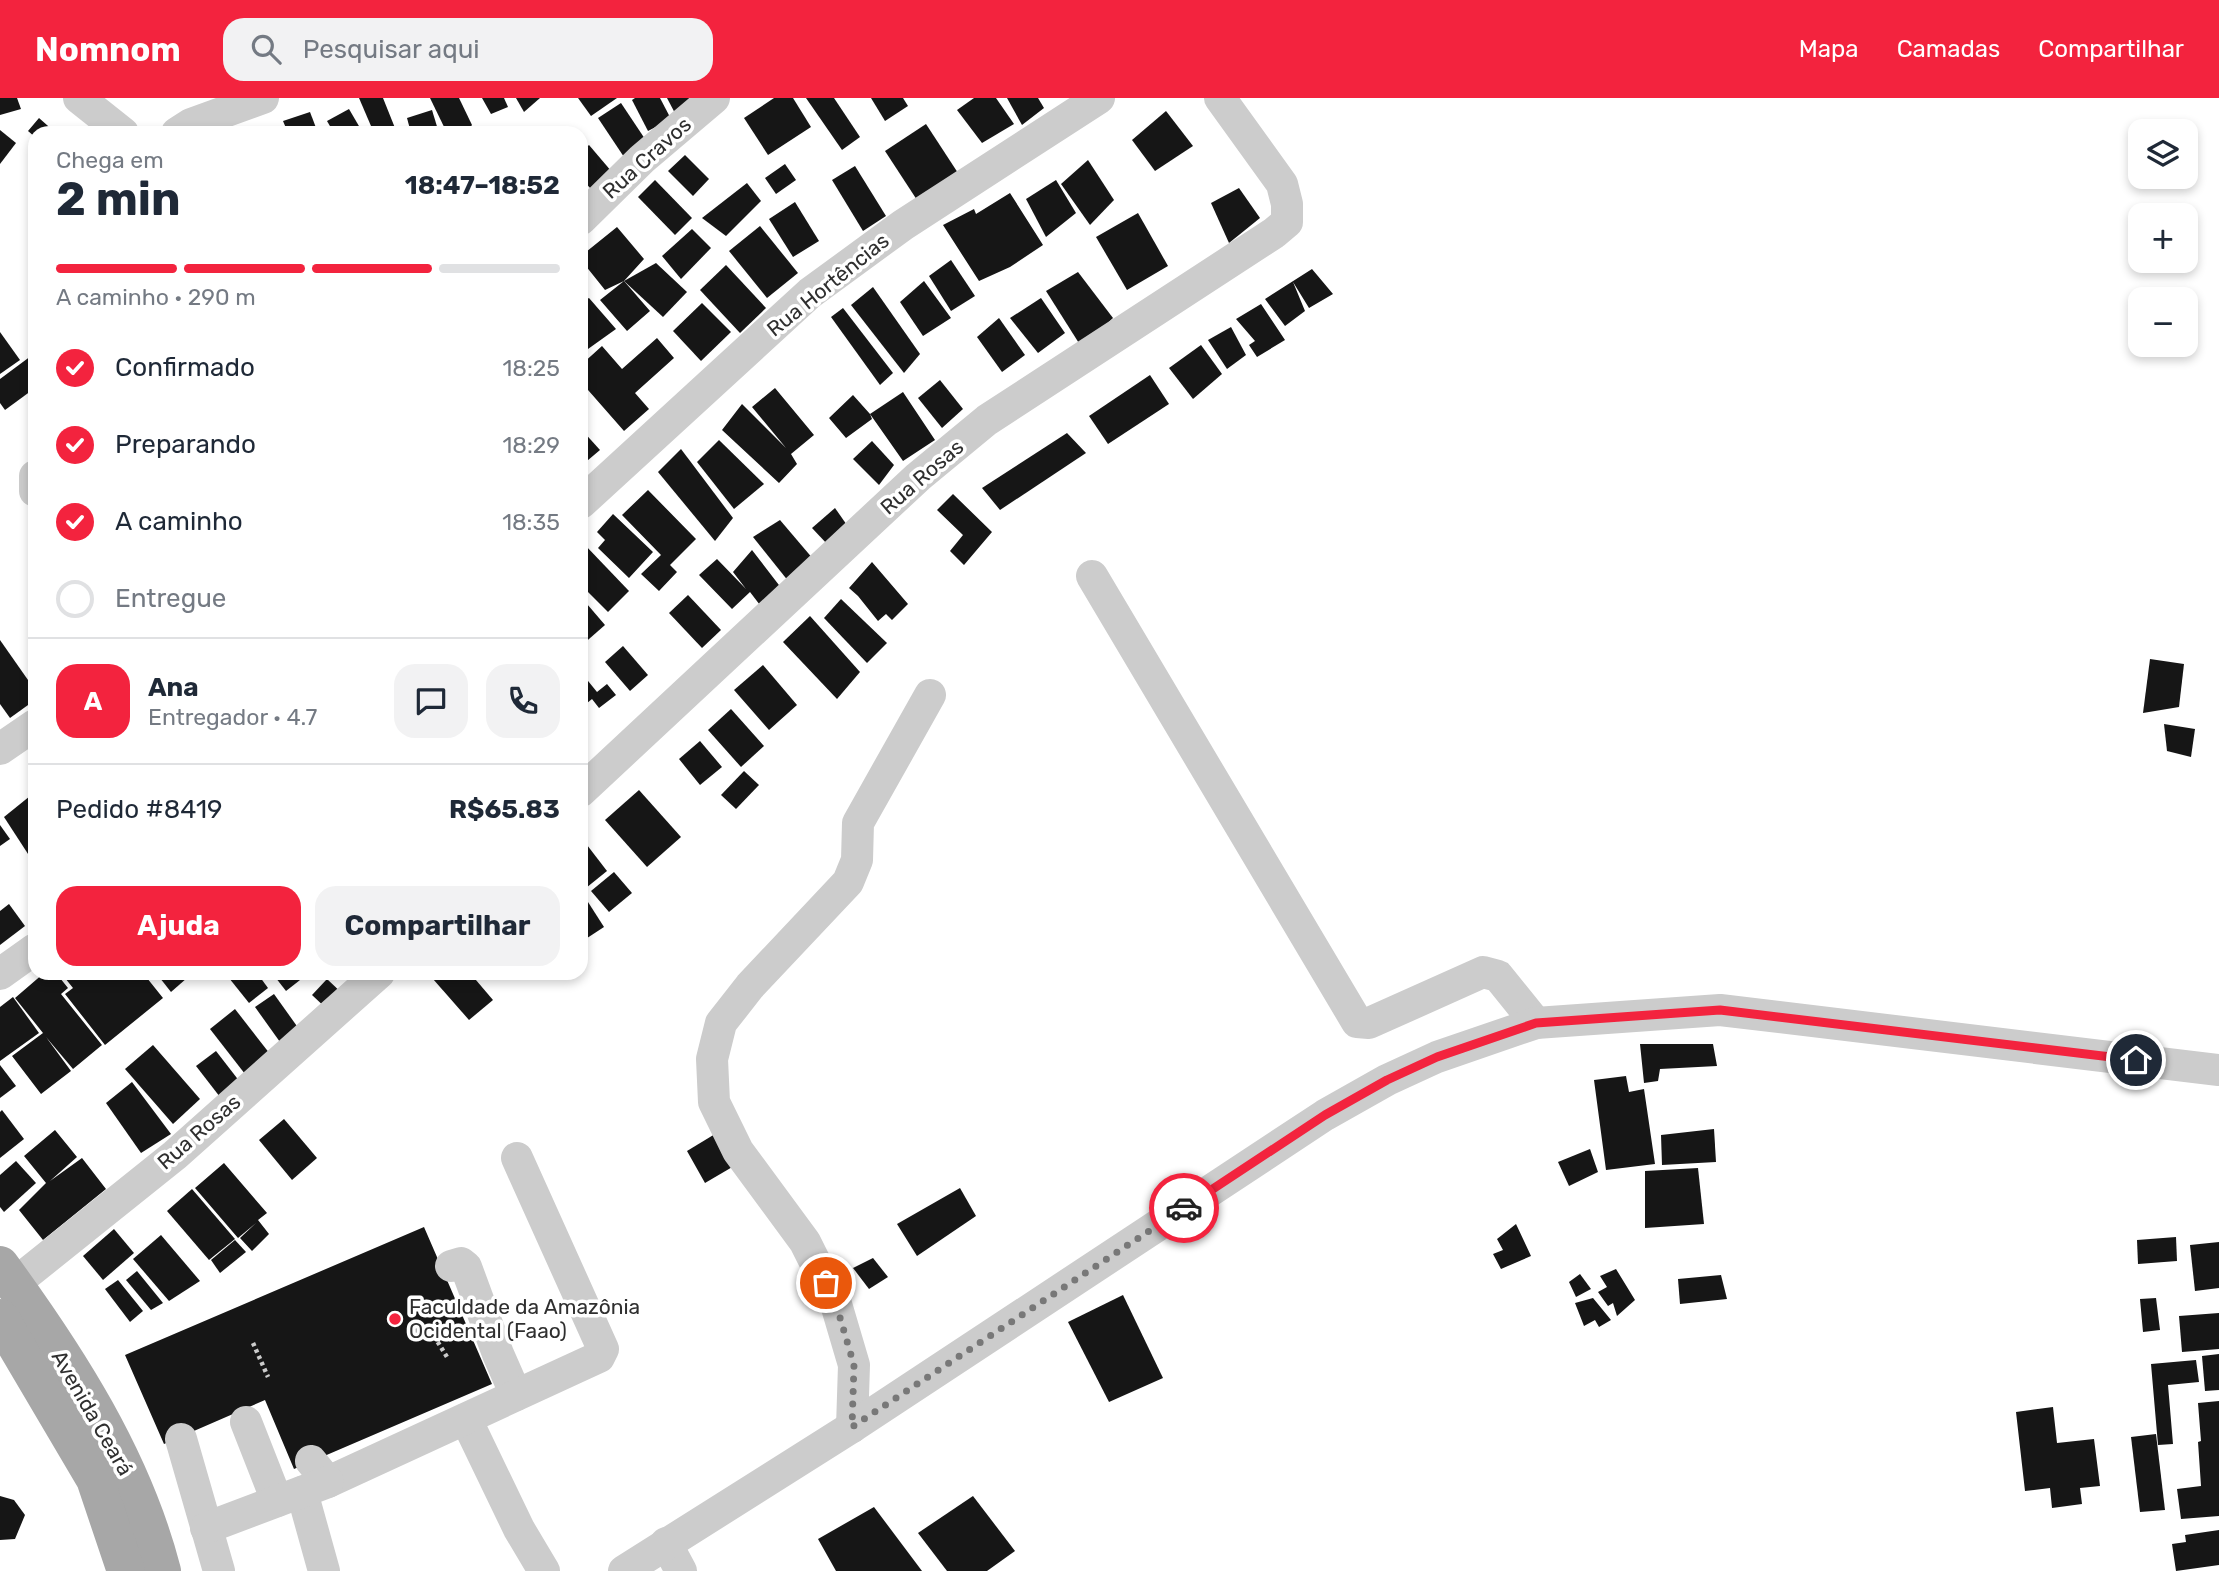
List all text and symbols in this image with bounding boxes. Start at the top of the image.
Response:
search box [223,18,713,81]
text: Nomnom [35,30,181,69]
icon: search [247,30,285,68]
text: Pesquisar aqui [303,34,480,65]
text: Mapa [1799,35,1859,63]
text: Camadas [1897,35,2000,63]
text: Compartilhar [2038,35,2184,63]
street label: Rua Cravos [597,111,696,204]
map controls [2128,119,2198,357]
button: layers [2128,119,2198,189]
text: Chega em [56,146,164,174]
text: 18:47–18:52 [405,170,560,201]
text: 2 min [56,172,181,227]
button: + [2128,203,2198,273]
street label: Rua Hortências [762,228,894,341]
text: A caminho · 290 m [56,283,256,311]
button: − [2128,287,2198,357]
icon: check [56,349,94,387]
text: Confirmado [115,352,255,383]
text: 18:25 [502,354,560,382]
icon: check [56,426,94,464]
text: Preparando [115,429,256,460]
text: 18:29 [502,431,560,459]
street label: Rua Rosas [875,434,968,519]
icon: check [56,503,94,541]
text: A caminho [115,506,243,537]
text: 18:35 [502,508,560,536]
text: Entregue [115,583,226,614]
button: chat [394,664,468,738]
button: phone [486,664,560,738]
text: Ana [148,672,199,703]
text: A [84,686,102,717]
text: Entregador · 4.7 [148,703,317,731]
text: Pedido #8419 [56,794,222,825]
text: R$65.83 [449,794,560,825]
button: Ajuda [56,886,301,966]
button: Compartilhar [315,886,560,966]
pin [2106,1030,2166,1090]
icon: home [2117,1041,2155,1079]
street label: Rua Rosas [152,1089,245,1174]
courier [1149,1173,1219,1243]
icon: car [1165,1189,1203,1227]
pin [796,1253,856,1313]
icon: bag [807,1264,845,1302]
place label: Faculdade da Amazônia Ocidental (Faao) [409,1294,640,1343]
marker: Faculdade da Amazônia Ocidental (Faao) [387,1311,403,1327]
street label: Avenida Ceará [47,1346,138,1480]

